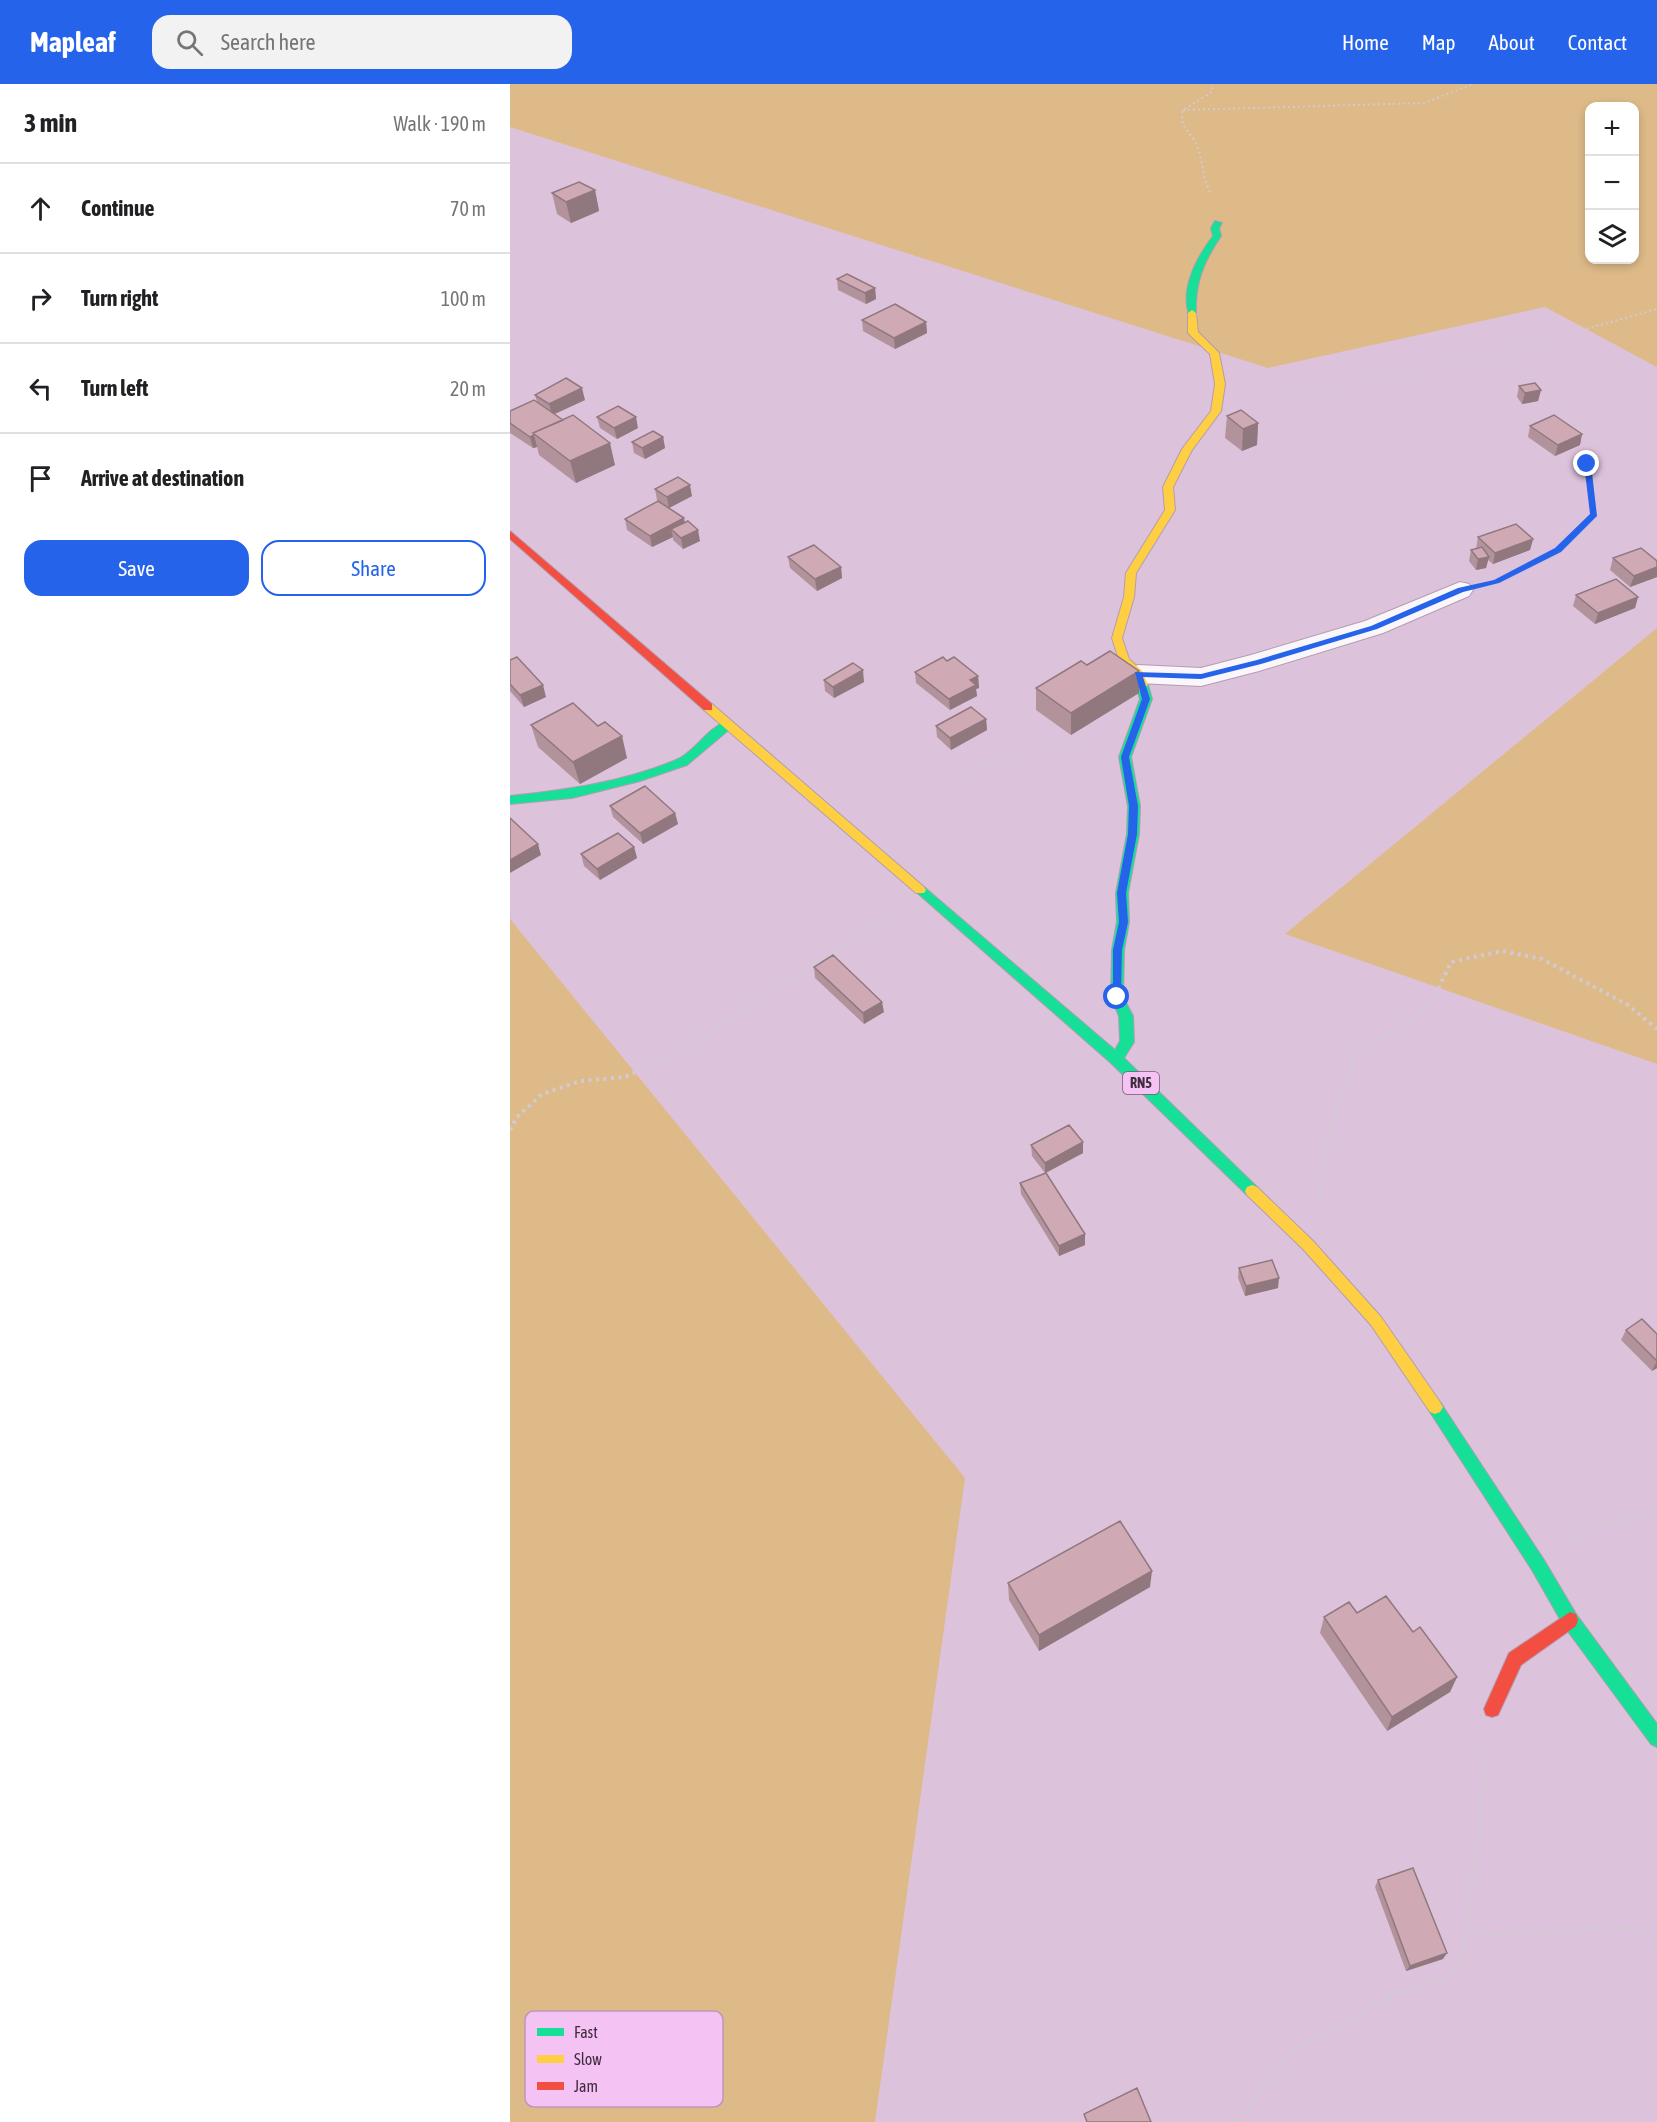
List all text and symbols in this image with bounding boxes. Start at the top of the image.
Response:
search box [152,15,572,69]
text: Mapleaf [30,26,116,58]
icon: search [173,26,206,59]
text: Search here [221,29,316,55]
text: Home [1342,30,1389,54]
text: Map [1422,30,1456,54]
text: About [1489,30,1535,54]
text: Contact [1568,30,1627,54]
map controls [1585,102,1639,264]
button: + [1585,102,1639,156]
text: 3 min [24,108,77,138]
text: Walk · 190 m [394,112,486,135]
button: − [1585,156,1639,210]
icon: ahead [24,192,57,225]
text: Continue [81,195,155,221]
text: 70 m [450,197,486,220]
button: layers [1585,210,1639,264]
icon: right [24,282,57,315]
text: Turn right [81,285,158,311]
text: 100 m [441,287,486,310]
icon: left [24,372,57,405]
text: Turn left [81,375,148,401]
text: 20 m [450,377,486,400]
route end [1573,450,1599,476]
icon: arrive [24,462,57,495]
text: Arrive at destination [81,465,244,491]
button: Save [24,540,249,596]
button: Share [261,540,486,596]
route start [1103,983,1129,1009]
road number: RN5 [1123,1072,1159,1094]
legend [525,2011,723,2107]
text: Fast [574,2023,598,2041]
text: Slow [574,2050,602,2068]
text: Jam [574,2077,598,2095]

